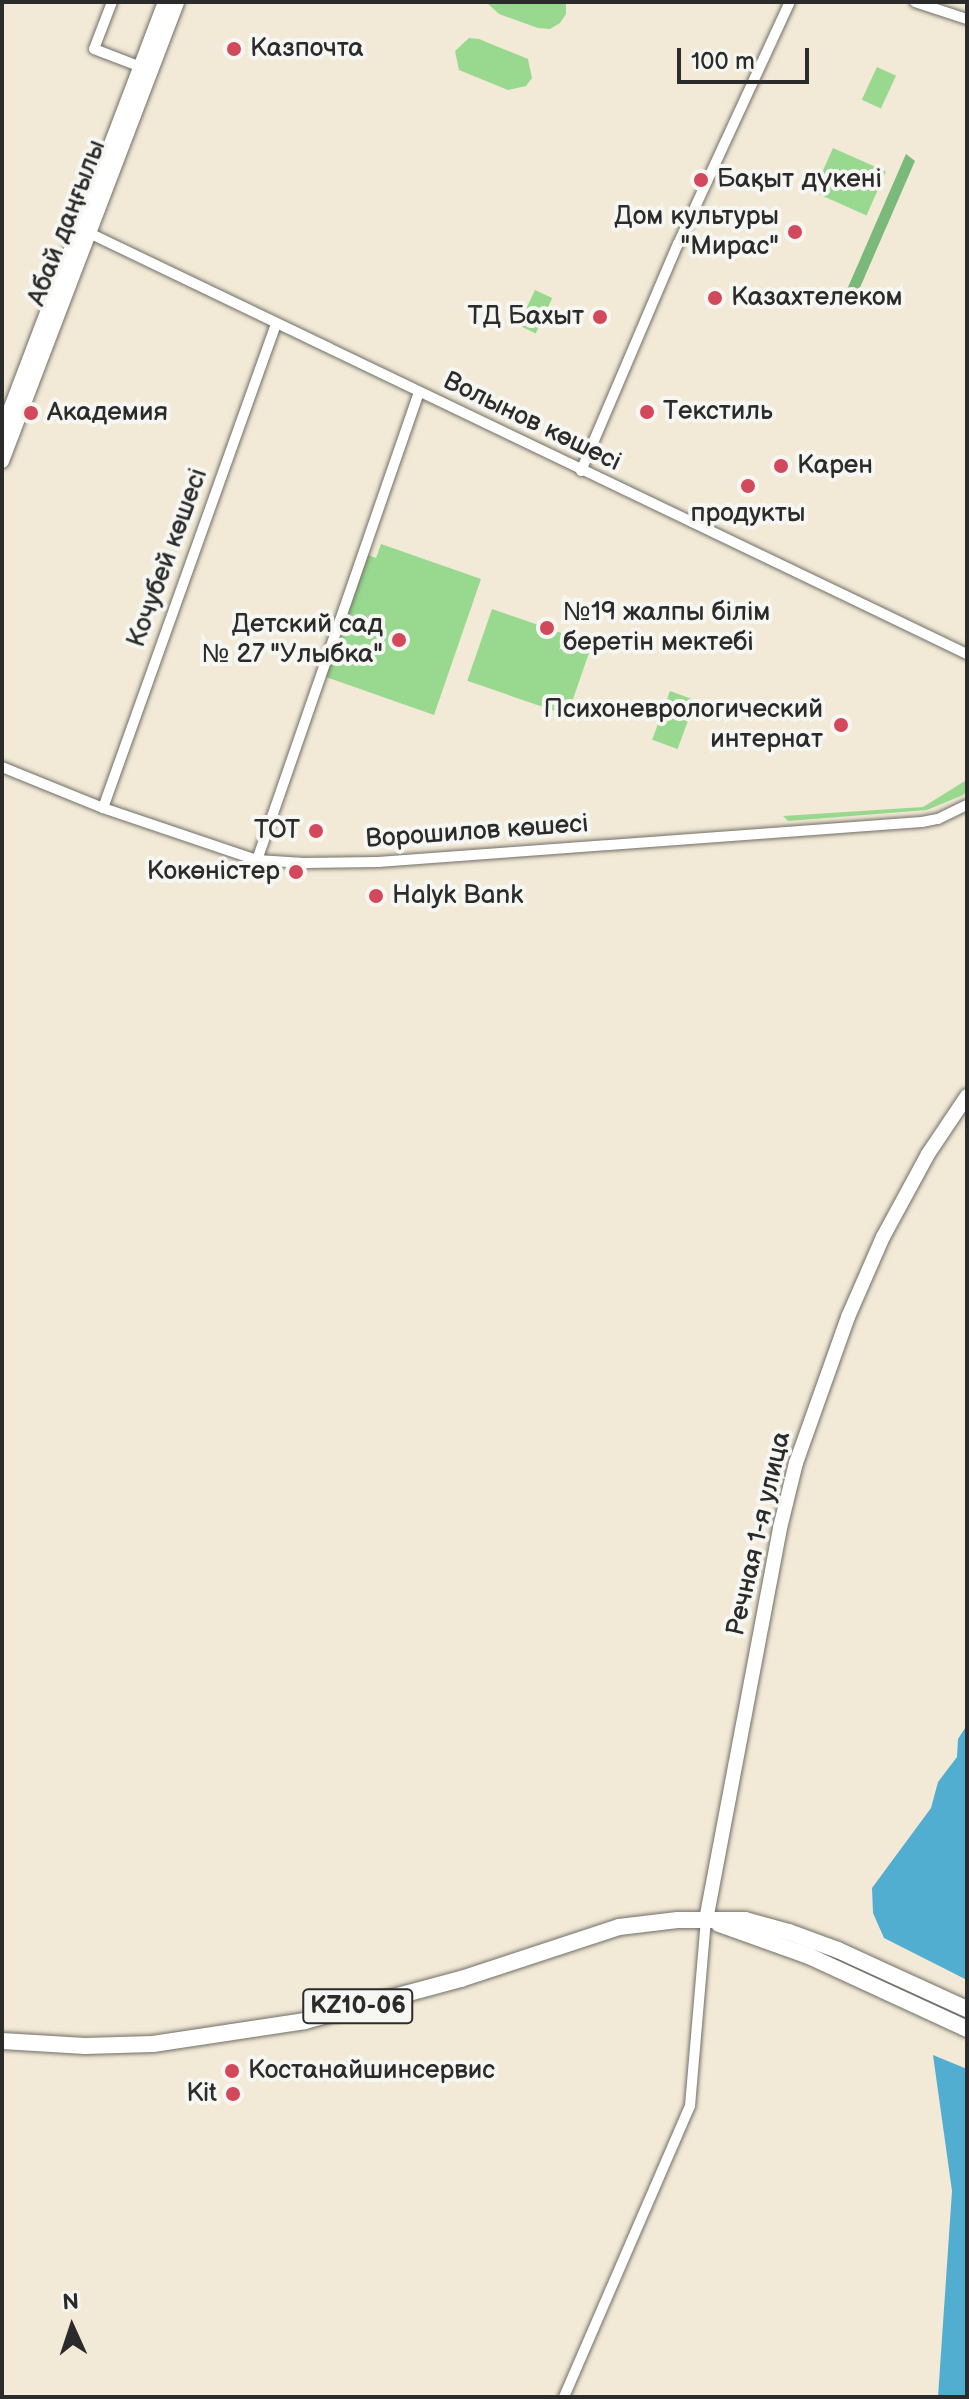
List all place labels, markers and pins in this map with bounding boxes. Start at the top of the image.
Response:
place label: Казпочта [250,33,364,65]
marker: Казпочта [225,40,243,58]
place label: Бақыт дүкені [717,164,882,196]
marker: Бақыт дүкені [692,171,710,189]
place label: Дом культуры "Мирас" [614,201,779,262]
marker: Дом культуры "Мирас" [786,223,804,241]
place label: Казахтелеком [731,282,903,314]
marker: Казахтелеком [706,289,724,307]
place label: ТД Бахыт [468,301,584,333]
marker: ТД Бахыт [591,308,609,326]
place label: Текстиль [663,396,773,428]
place label: Академия [47,397,168,429]
marker: Текстиль [638,403,656,421]
marker: Академия [22,404,40,422]
place label: Карен [797,450,873,482]
marker: Карен [772,457,790,475]
marker: продукты [739,477,757,495]
place label: продукты [691,498,805,530]
place label: №19 жалпы білім беретін мектебі [563,597,770,658]
place label: Детский сад № 27 "Улыбка" [200,609,383,670]
marker: №19 жалпы білім беретін мектебі [538,619,556,637]
marker: Детский сад № 27 "Улыбка" [390,631,408,649]
place label: Психоневрологический интернат [544,694,823,756]
marker: Психоневрологический интернат [830,714,852,736]
place label: ТОТ [254,815,300,847]
marker: ТОТ [307,822,325,840]
place label: Кокөністер [147,856,280,888]
marker: Кокөністер [287,863,305,881]
place label: Halyk Bank [392,880,523,912]
marker: Halyk Bank [367,887,385,905]
place label: Костанайшинсервис [248,2055,495,2087]
marker: Костанайшинсервис [223,2062,241,2080]
place label: Kit [186,2078,217,2110]
marker: Kit [224,2085,242,2103]

